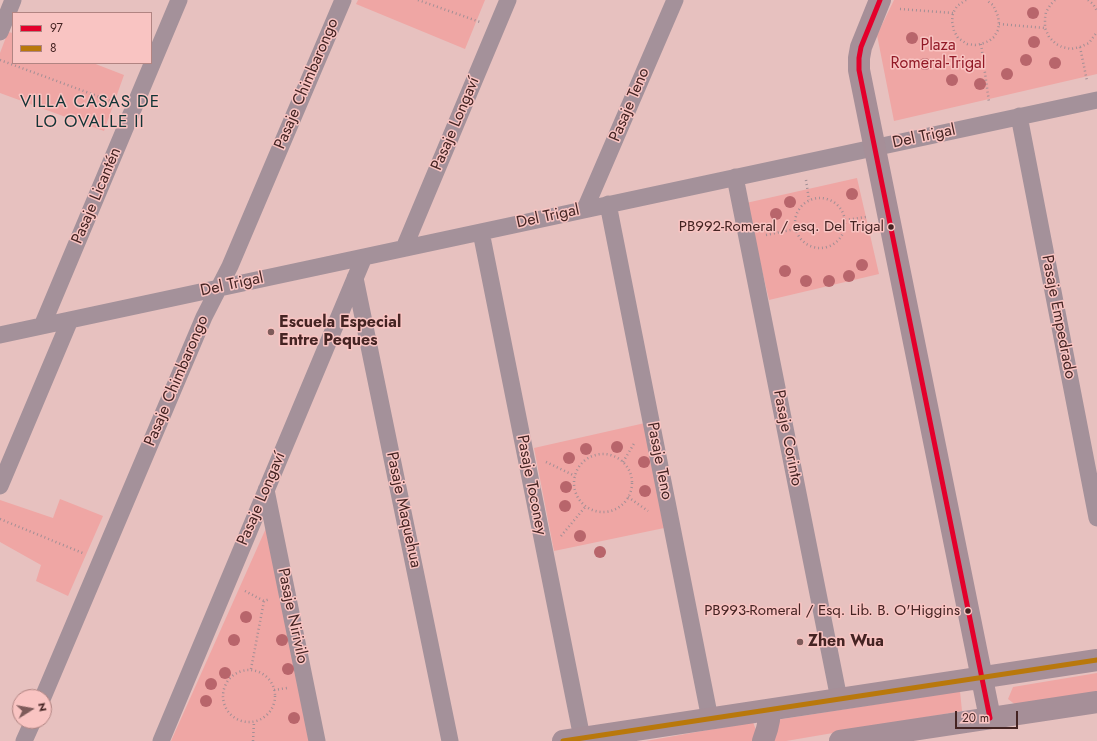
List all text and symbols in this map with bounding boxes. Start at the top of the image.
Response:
legend [12,12,152,64]
street label: Pasaje Chimbarongo [271,16,343,152]
text: 97 [50,19,63,37]
park label: Plaza Romeral-Trigal [891,36,985,74]
text: 8 [50,39,57,57]
street label: Pasaje Teno [606,65,654,145]
street label: Pasaje Longaví [428,74,484,174]
district label: VILLA CASAS DE LO OVALLE II [20,93,160,133]
street label: Del Trigal [891,121,957,153]
street label: Pasaje Licantén [68,145,126,247]
street label: Del Trigal [515,201,581,233]
place label: PB992-Romeral / esq. Del Trigal [679,218,884,236]
marker: PB992-Romeral / esq. Del Trigal [886,222,896,232]
street label: Pasaje Empedrado [1037,253,1079,381]
street label: Del Trigal [199,269,265,301]
street label: Pasaje Chimbarongo [141,313,213,449]
place label: Escuela Especial Entre Peques [279,313,401,351]
marker: Escuela Especial Entre Peques [266,327,276,337]
street label: Pasaje Corinto [768,388,806,488]
street label: Pasaje Teno [642,421,676,501]
street label: Pasaje Toconey [512,433,550,537]
street label: Pasaje Longaví [234,449,290,549]
street label: Pasaje Maquehua [381,450,425,570]
street label: Pasaje Nirivilo [273,567,311,665]
place label: PB993-Romeral / Esq. Lib. B. O'Higgins [704,602,960,620]
marker: PB993-Romeral / Esq. Lib. B. O'Higgins [963,606,973,616]
place label: Zhen Wua [808,632,884,652]
marker: Zhen Wua [795,637,805,647]
north arrow [12,689,52,729]
text: N [34,701,51,713]
scale bar [957,703,1020,729]
text: 20 m [962,709,989,727]

